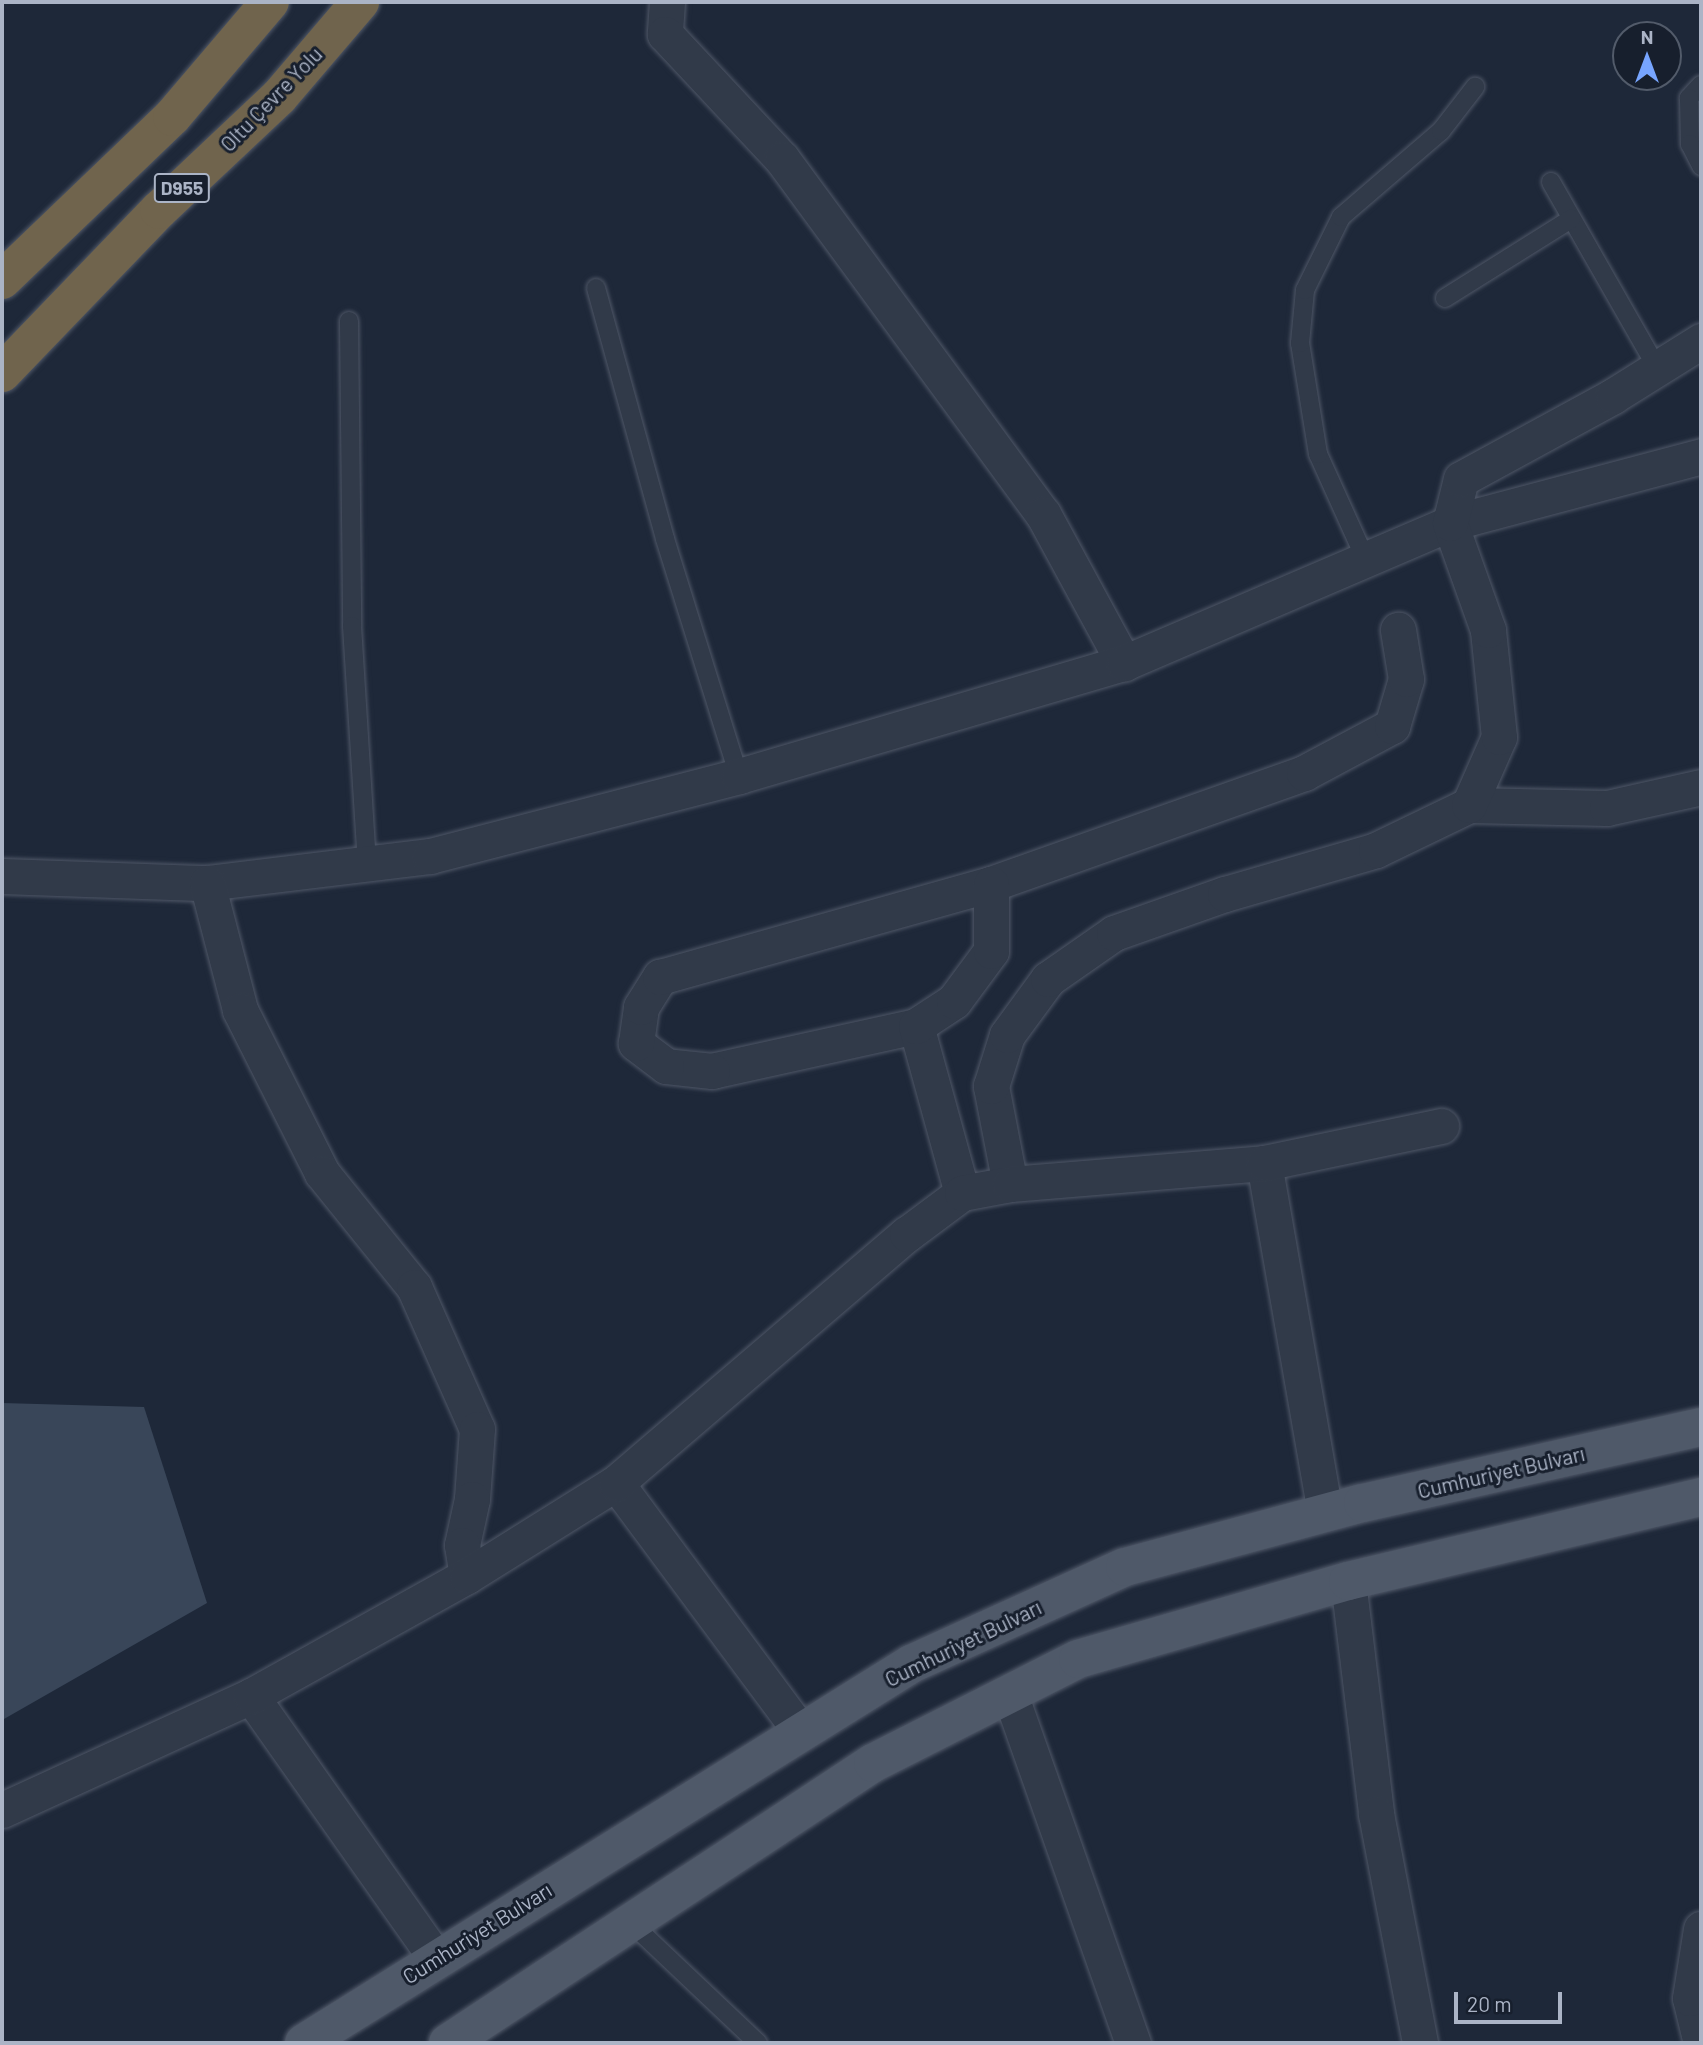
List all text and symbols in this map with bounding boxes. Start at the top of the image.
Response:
north arrow [1612,21,1682,91]
text: N [1641,25,1653,48]
street label: Oltu Çevre Yolu [215,41,327,157]
road number: D955 [152,172,212,204]
street label: Cumhuriyet Bulvarı [1415,1441,1587,1503]
street label: Cumhuriyet Bulvarı [881,1594,1045,1692]
street label: Cumhuriyet Bulvarı [398,1877,556,1989]
scale bar [1458,1979,1566,2023]
text: 20 m [1467,1991,1512,2016]

